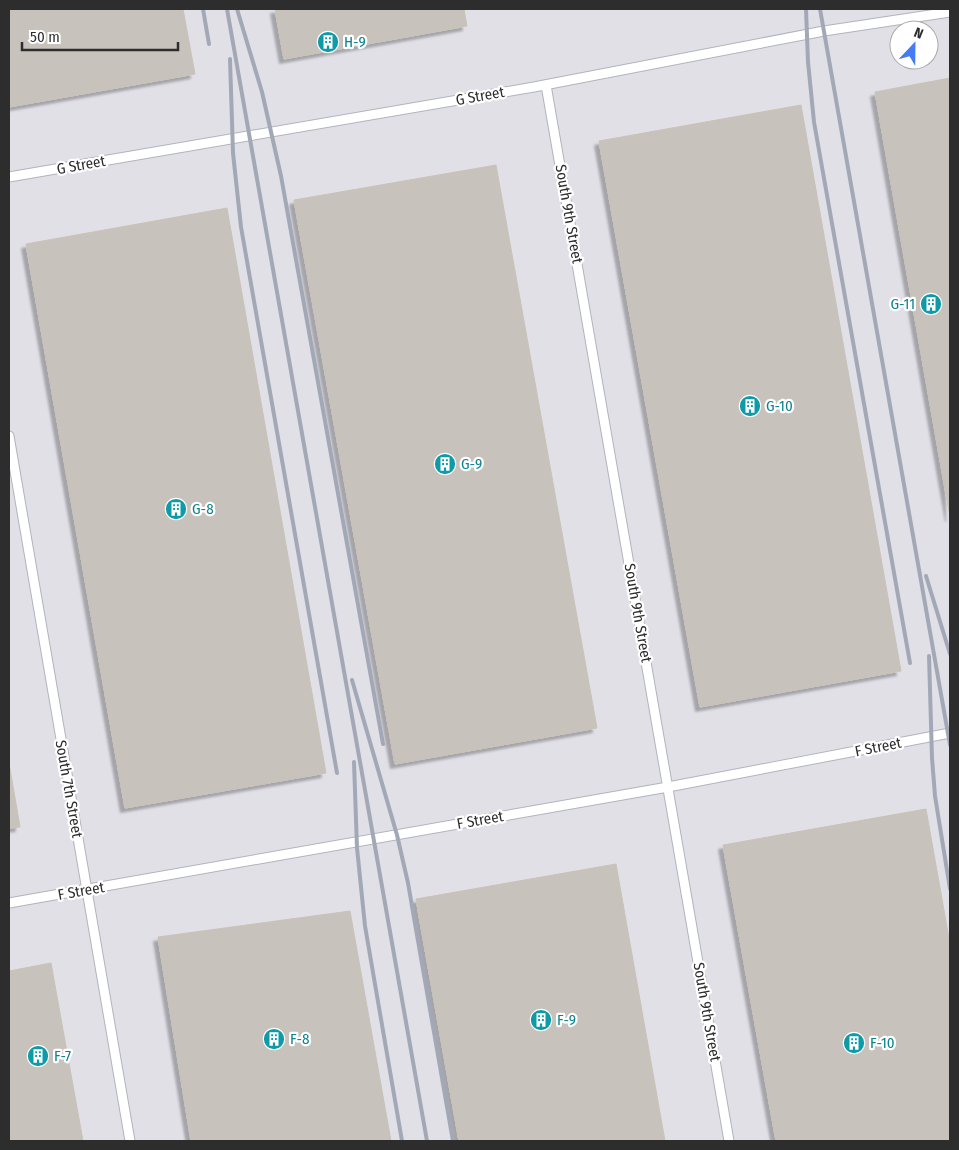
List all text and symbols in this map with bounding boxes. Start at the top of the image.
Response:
scale bar [22,20,179,52]
north arrow [889,20,939,70]
text: N [912,24,926,43]
text: 50 m [30,28,60,46]
building icon: H-9 [316,30,340,54]
place label: H-9 [344,33,366,51]
street label: G Street [454,83,506,109]
street label: G Street [55,152,107,178]
street label: South 9th Street [551,163,587,265]
building icon: G-11 [919,292,943,316]
place label: G-11 [890,295,915,313]
building icon: G-10 [738,394,762,418]
place label: G-10 [766,397,793,415]
building icon: G-9 [433,452,457,476]
place label: G-9 [461,455,482,473]
building icon: G-8 [164,497,188,521]
place label: G-8 [192,500,214,518]
street label: South 9th Street [620,562,656,664]
street label: F Street [853,734,903,760]
street label: South 7th Street [52,739,86,839]
street label: F Street [455,807,505,833]
street label: F Street [56,878,106,904]
street label: South 9th Street [689,961,725,1063]
building icon: F-9 [529,1008,553,1032]
place label: F-9 [557,1011,576,1029]
building icon: F-8 [262,1027,286,1051]
place label: F-8 [290,1030,309,1048]
building icon: F-10 [842,1031,866,1055]
place label: F-10 [870,1034,895,1052]
building icon: F-7 [26,1044,50,1068]
place label: F-7 [54,1047,71,1065]

